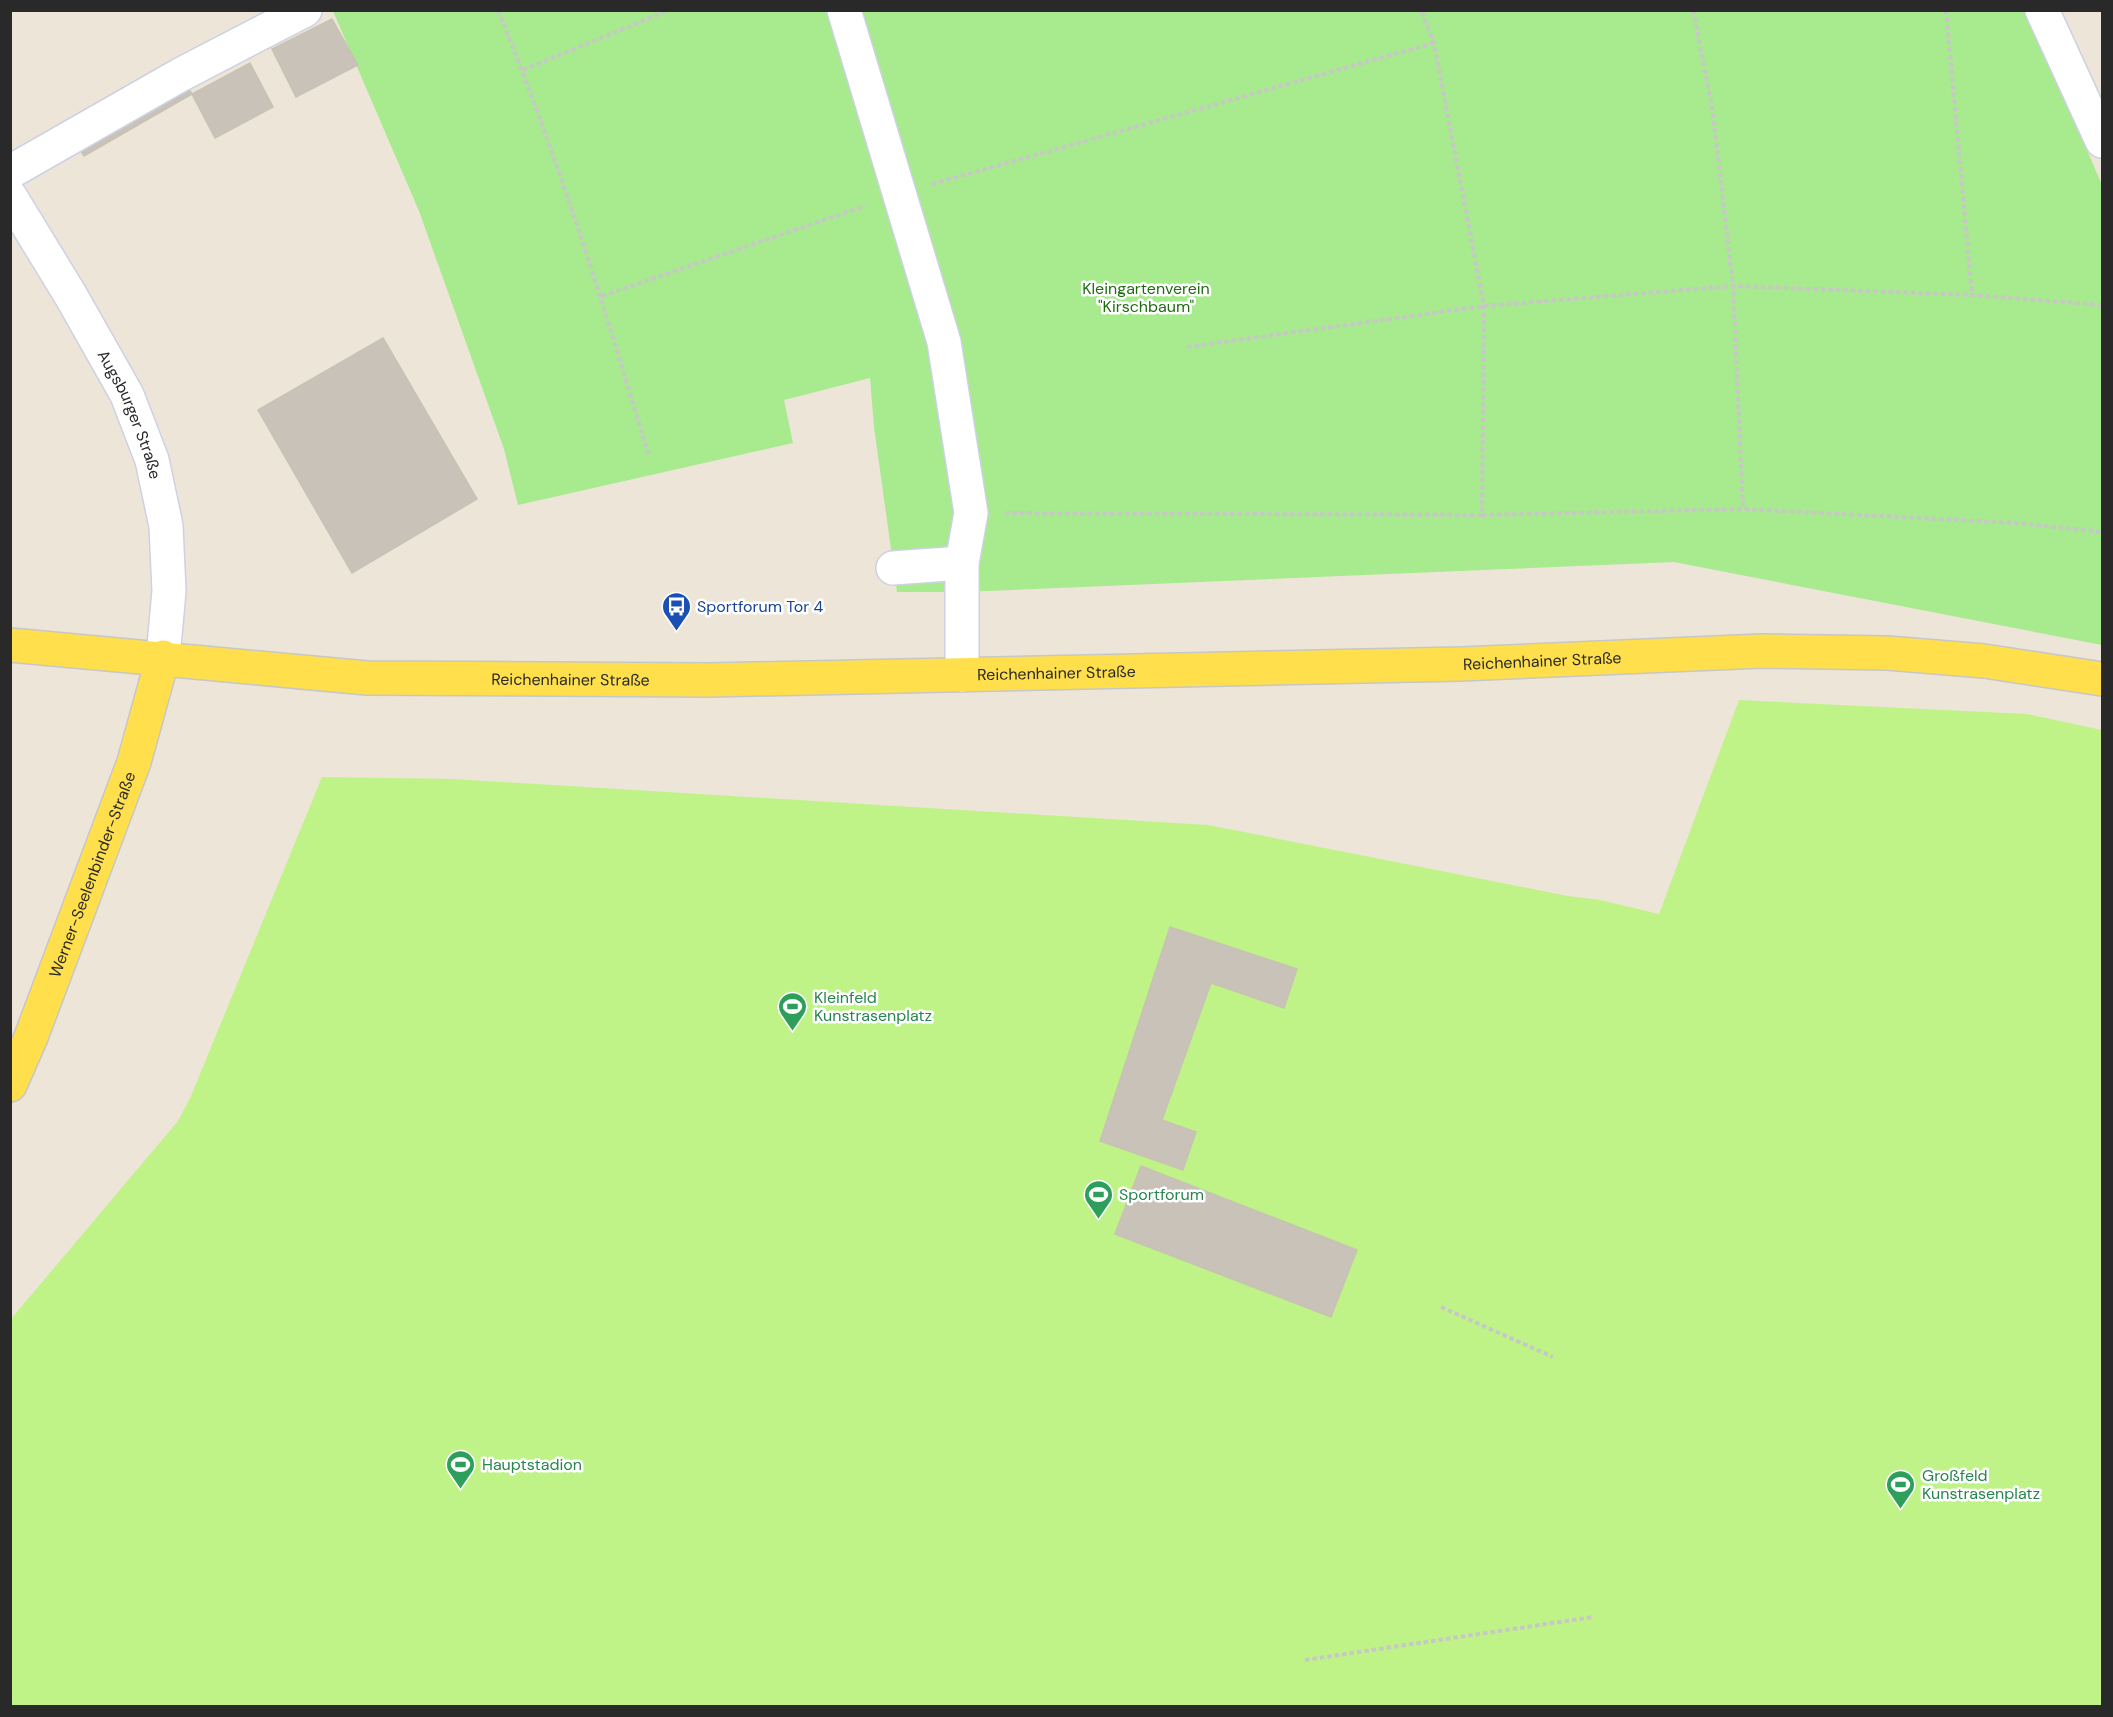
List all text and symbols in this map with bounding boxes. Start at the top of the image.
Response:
park label: Kleingartenverein "Kirschbaum" [1082,278,1210,317]
street label: Augsburger Straße [93,346,166,481]
bus stop icon: Sportforum Tor 4 [660,590,692,632]
place label: Sportforum Tor 4 [697,596,823,617]
street label: Reichenhainer Straße [1463,647,1622,674]
street label: Reichenhainer Straße [977,660,1136,685]
street label: Reichenhainer Straße [491,668,650,690]
street label: Werner-Seelenbinder-Straße [44,769,140,980]
place label: Kleinfeld Kunstrasenplatz [814,987,932,1026]
sports icon: Kleinfeld Kunstrasenplatz [777,990,809,1032]
sports icon: Sportforum [1082,1178,1114,1220]
place label: Sportforum [1119,1184,1204,1205]
sports icon: Hauptstadion [445,1448,477,1490]
place label: Hauptstadion [482,1454,582,1475]
place label: Großfeld Kunstrasenplatz [1922,1465,2040,1504]
sports icon: Großfeld Kunstrasenplatz [1885,1468,1917,1510]

